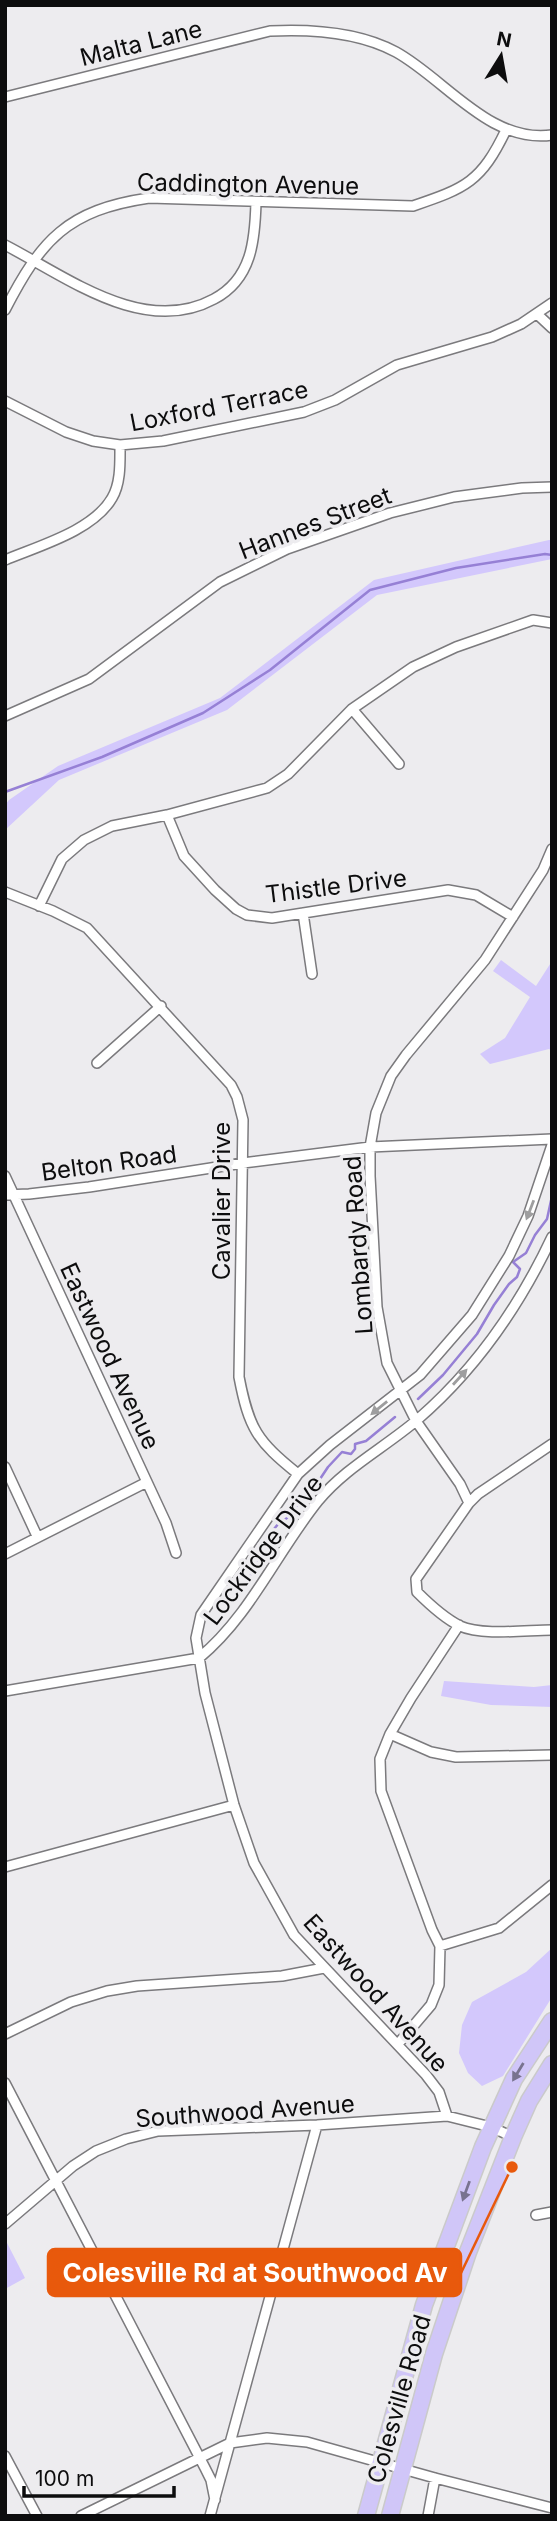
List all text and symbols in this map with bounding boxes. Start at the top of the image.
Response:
street label: Malta Lane [77,14,205,72]
north arrow [466,21,536,91]
text: N [495,27,513,52]
street label: Caddington Avenue [137,168,359,200]
street label: Loxford Terrace [127,375,311,437]
street label: Hannes Street [235,481,395,565]
street label: Thistle Drive [264,863,408,909]
street label: Cavalier Drive [207,1122,236,1280]
street label: Belton Road [39,1139,179,1187]
street label: Lombardy Road [337,1155,379,1335]
one-way arrow [524,1199,535,1220]
street label: Eastwood Avenue [54,1258,166,1454]
one-way arrow [452,1368,468,1386]
one-way arrow [371,1400,389,1415]
street label: Lockridge Drive [197,1469,329,1631]
street label: Eastwood Avenue [297,1908,455,2078]
one-way arrow [512,2063,525,2082]
street label: Southwood Avenue [134,2089,356,2133]
one-way arrow [461,2181,472,2202]
callout: Colesville Rd at Southwood Av [48,2249,461,2296]
text: Colesville Rd at Southwood Av [62,2257,448,2288]
street label: Colesville Road [361,2311,437,2487]
scale bar [24,2454,175,2498]
text: 100 m [35,2466,94,2491]

